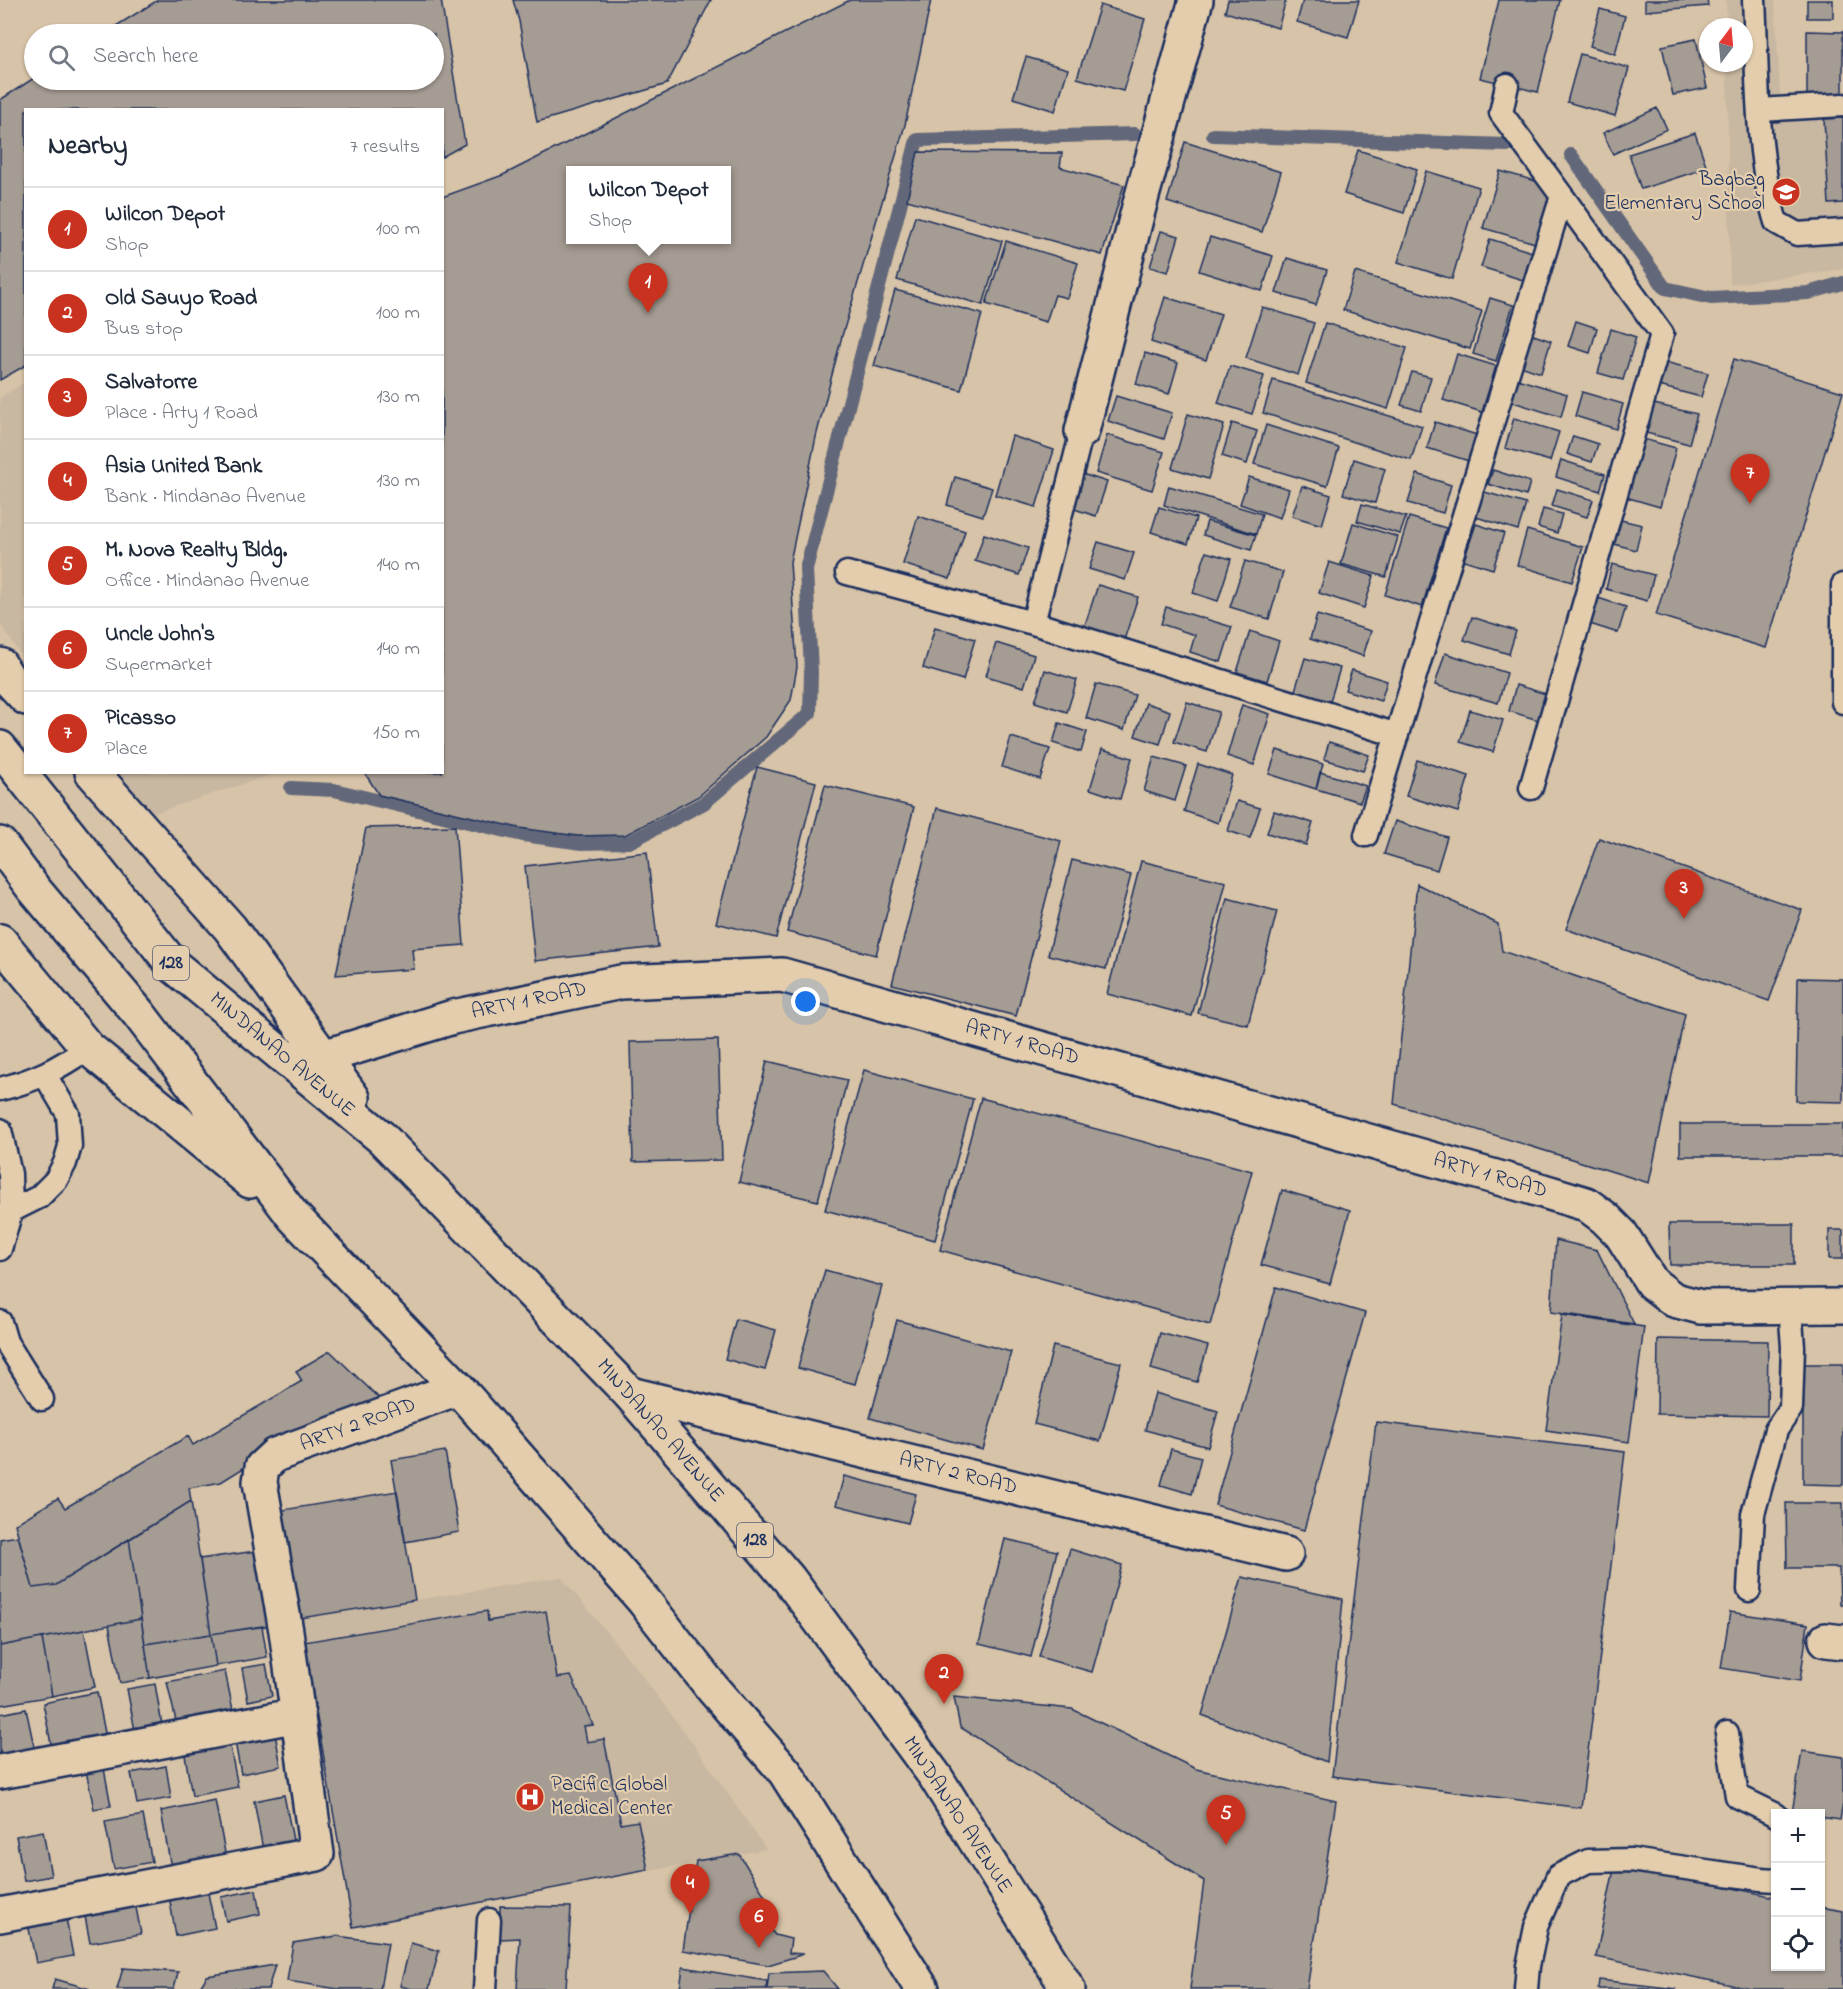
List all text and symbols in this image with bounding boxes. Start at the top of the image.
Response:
north arrow [1699,18,1753,72]
search box [24,24,444,90]
icon: search [45,41,78,74]
text: Search here [93,41,198,73]
text: Nearby [48,128,127,166]
text: 7 results [350,133,420,162]
place label: Bagbag Elementary School [1604,165,1765,221]
popup [566,166,731,244]
text: Wilcon Depot [588,175,709,207]
school or university icon: Bagbag Elementary School [1770,176,1802,208]
text: Wilcon Depot [105,199,225,231]
text: Shop [588,207,632,236]
text: 1 [64,215,71,244]
text: 100 m [376,215,420,244]
text: Shop [105,231,149,260]
pin: 1 [628,264,668,313]
text: Old Sauyo Road [105,283,257,315]
text: 2 [63,299,72,328]
text: 100 m [376,299,420,328]
text: Bus stop [105,315,183,344]
text: Salvatorre [105,367,197,399]
text: 3 [63,383,72,412]
text: 130 m [376,383,420,412]
text: Place · Arty 1 Road [105,399,258,428]
text: Asia United Bank [105,451,262,483]
pin: 7 [1730,454,1770,504]
text: 4 [63,467,72,496]
text: 130 m [376,467,420,496]
text: Bank · Mindanao Avenue [105,483,306,512]
text: M. Nova Realty Bldg. [105,535,287,567]
text: 5 [62,551,73,580]
text: 140 m [376,551,420,580]
text: Office · Mindanao Avenue [105,567,309,596]
text: Uncle John's [105,619,215,651]
text: 6 [63,635,72,664]
text: 140 m [376,635,420,664]
text: Supermarket [105,651,212,680]
text: Picasso [105,703,176,735]
text: 7 [63,719,72,748]
text: 150 m [373,719,420,748]
text: Place [105,735,147,764]
pin: 3 [1664,870,1704,919]
road number: 128 [153,946,189,980]
street label: ARTY 1 ROAD [468,974,590,1028]
street label: MINDANAO AVENUE [203,985,361,1125]
your location [791,987,820,1016]
street label: ARTY 1 ROAD [961,1012,1083,1074]
street label: ARTY 1 ROAD [1429,1145,1551,1207]
street label: MINDANAO AVENUE [589,1352,731,1510]
street label: ARTY 2 ROAD [296,1390,420,1460]
street label: ARTY 2 ROAD [896,1445,1020,1503]
road number: 128 [737,1523,773,1557]
pin: 2 [924,1654,964,1704]
street label: MINDANAO AVENUE [895,1730,1019,1900]
place label: Pacific Global Medical Center [551,1770,673,1824]
hospital icon: Pacific Global Medical Center [514,1781,546,1813]
pin: 5 [1206,1796,1246,1845]
map controls [1771,1809,1825,1971]
button: + [1771,1809,1825,1863]
button: − [1771,1863,1825,1917]
pin: 4 [670,1864,710,1914]
pin: 6 [740,1898,778,1948]
button: locate [1771,1917,1825,1971]

